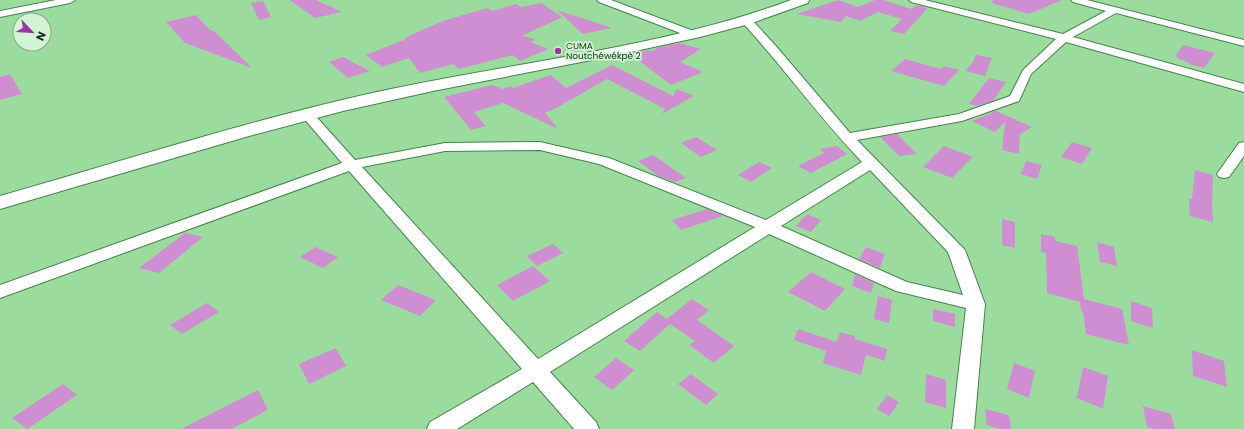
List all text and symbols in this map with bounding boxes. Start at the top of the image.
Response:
north arrow [12,12,52,52]
text: N [32,29,50,43]
place label: CUMA Noutchéwékpè 2 [566,40,641,62]
marker: CUMA Noutchéwékpè 2 [553,46,563,56]

